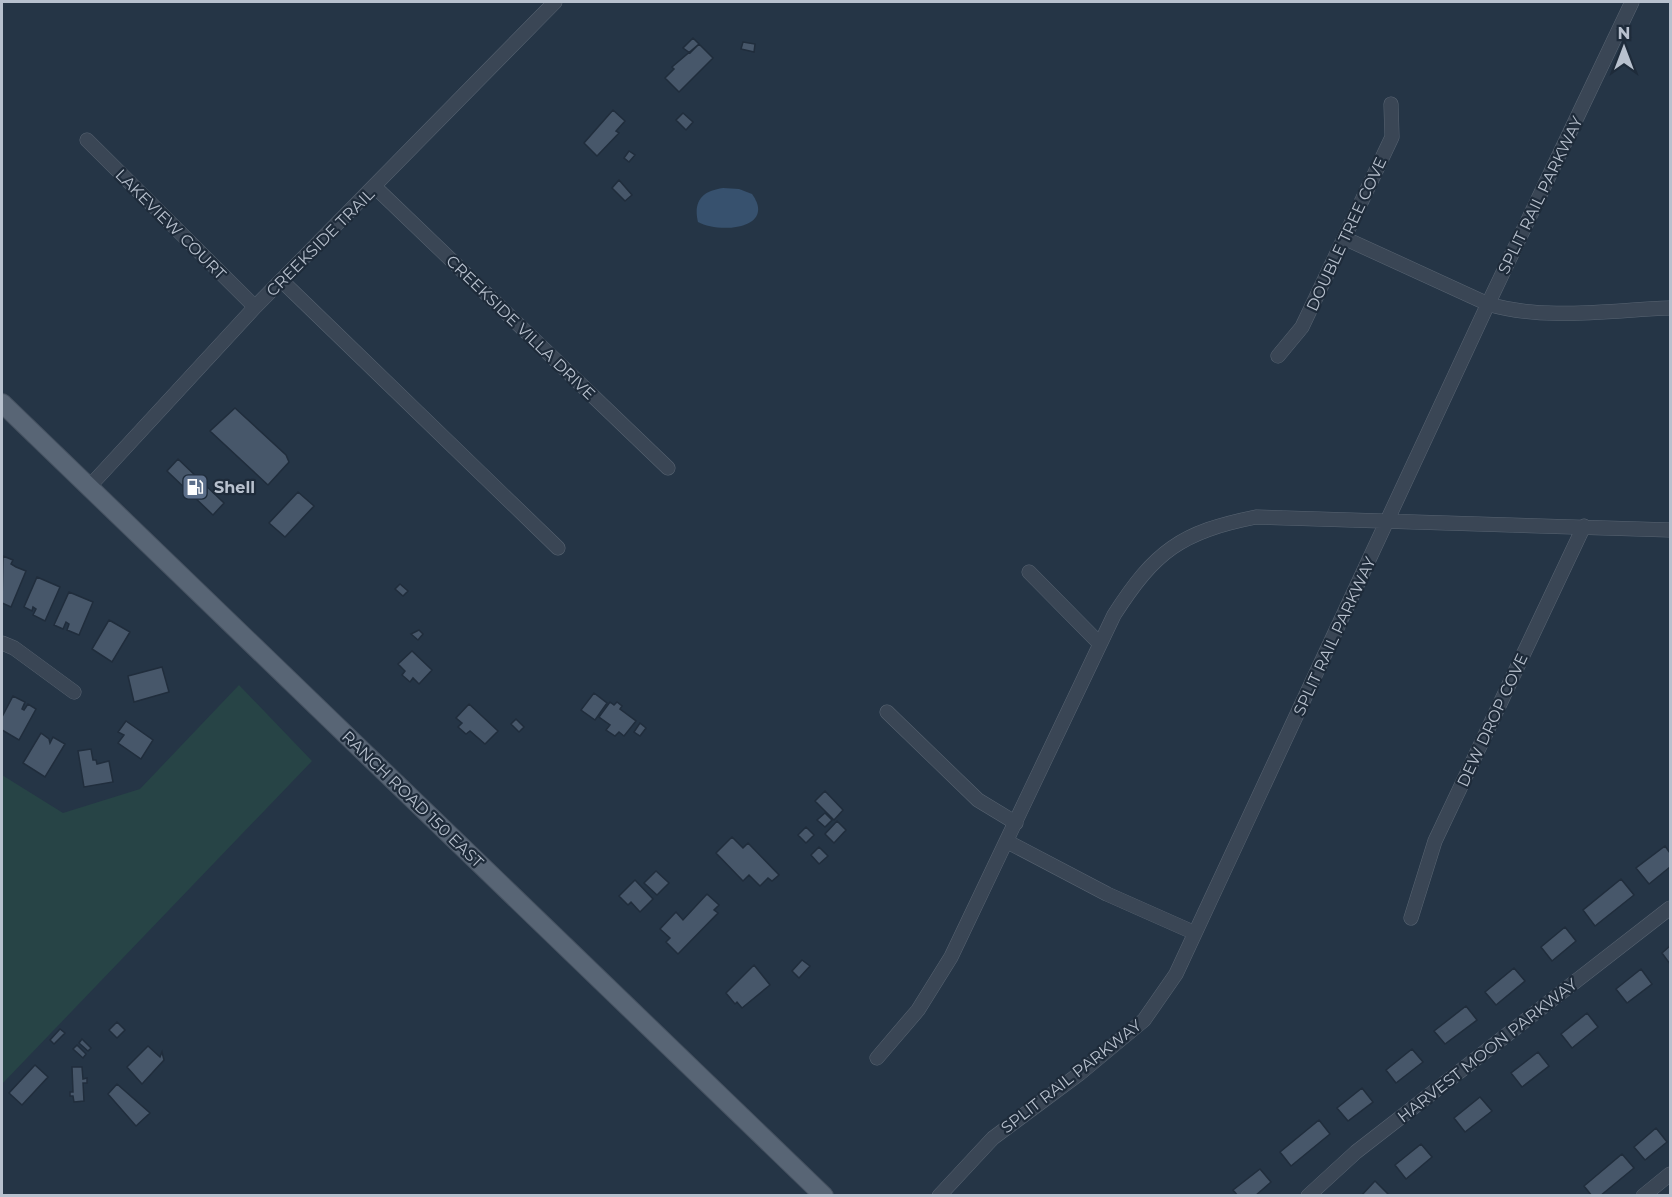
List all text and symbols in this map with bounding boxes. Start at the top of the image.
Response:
north arrow [1594,18,1654,78]
text: N [1618,24,1630,43]
street label: SPLIT RAIL PARKWAY [1494,113,1587,277]
street label: DOUBLE TREE COVE [1302,154,1390,314]
street label: LAKEVIEW COURT [111,165,230,284]
street label: CREEKSIDE TRAIL [262,184,379,300]
street label: CREEKSIDE VILLA DRIVE [442,251,599,403]
fuel station icon: Shell [180,472,210,502]
place label: Shell [214,478,255,497]
street label: SPLIT RAIL PARKWAY [1289,553,1380,719]
street label: DEW DROP COVE [1453,650,1532,790]
street label: RANCH ROAD 150 EAST [338,727,488,872]
street label: HARVEST MOON PARKWAY [1394,974,1582,1126]
street label: SPLIT RAIL PARKWAY [997,1015,1146,1137]

